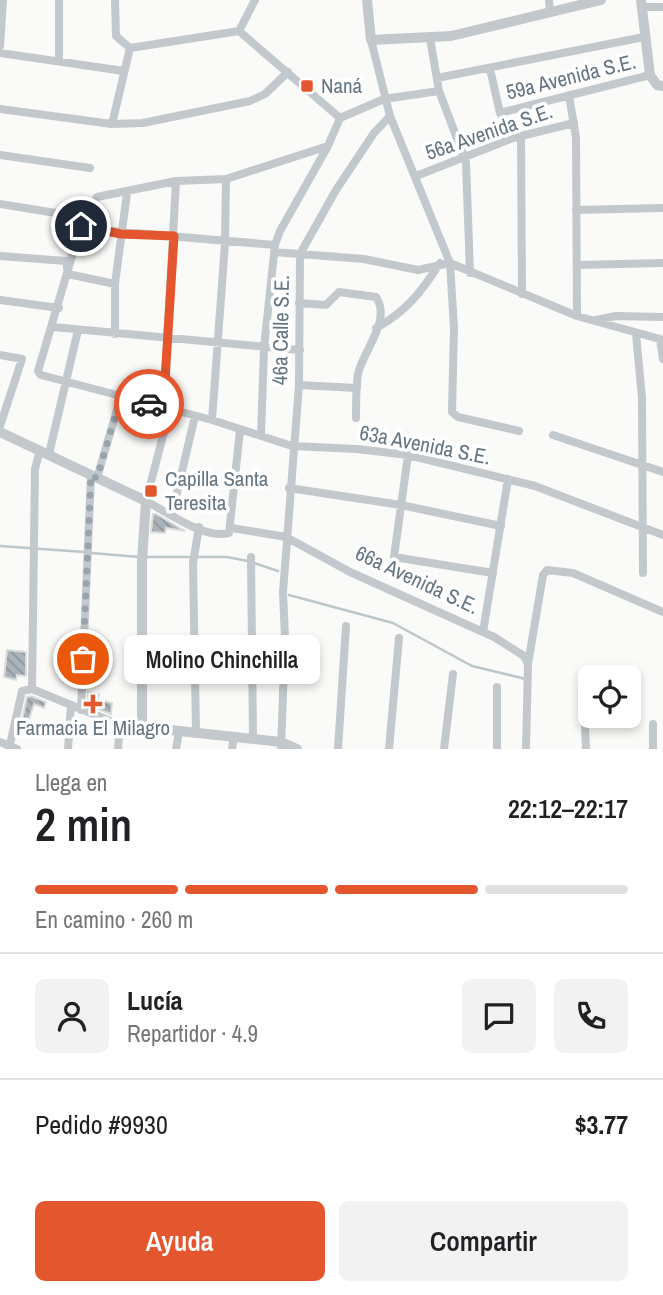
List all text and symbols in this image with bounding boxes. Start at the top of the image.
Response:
street label: 59a Avenida S.E. [503,46,639,107]
place label: Naná [321,71,363,100]
marker: Naná [299,78,315,94]
street label: 56a Avenida S.E. [421,96,556,167]
pin [51,196,111,256]
icon: home [62,207,100,245]
street label: 46a Calle S.E. [265,275,296,385]
courier [114,369,184,439]
icon: car [130,385,168,423]
street label: 63a Avenida S.E. [357,418,493,471]
place label: Capilla Santa Teresita [165,464,269,517]
marker: Capilla Santa Teresita [143,483,159,499]
street label: 66a Avenida S.E. [351,538,484,621]
pin [53,629,113,689]
callout: Molino Chinchilla [125,634,321,684]
icon: bag [64,640,102,678]
text: Molino Chinchilla [146,644,298,675]
map controls [578,665,641,728]
button: locate [578,665,641,728]
marker: Farmacia El Milagro [85,696,101,712]
place label: Farmacia El Milagro [16,713,170,742]
text: Llega en [35,767,107,798]
text: 22:12–22:17 [508,791,628,826]
text: 2 min [35,793,132,855]
text: En camino · 260 m [35,904,193,935]
button: person [35,979,109,1053]
button: chat [462,979,536,1053]
button: phone [554,979,628,1053]
text: Lucía [127,983,183,1018]
text: Repartidor · 4.9 [127,1018,258,1049]
text: Pedido #9930 [35,1107,168,1142]
text: $3.77 [575,1107,628,1142]
button: Ayuda [35,1201,325,1281]
button: Compartir [339,1201,628,1281]

